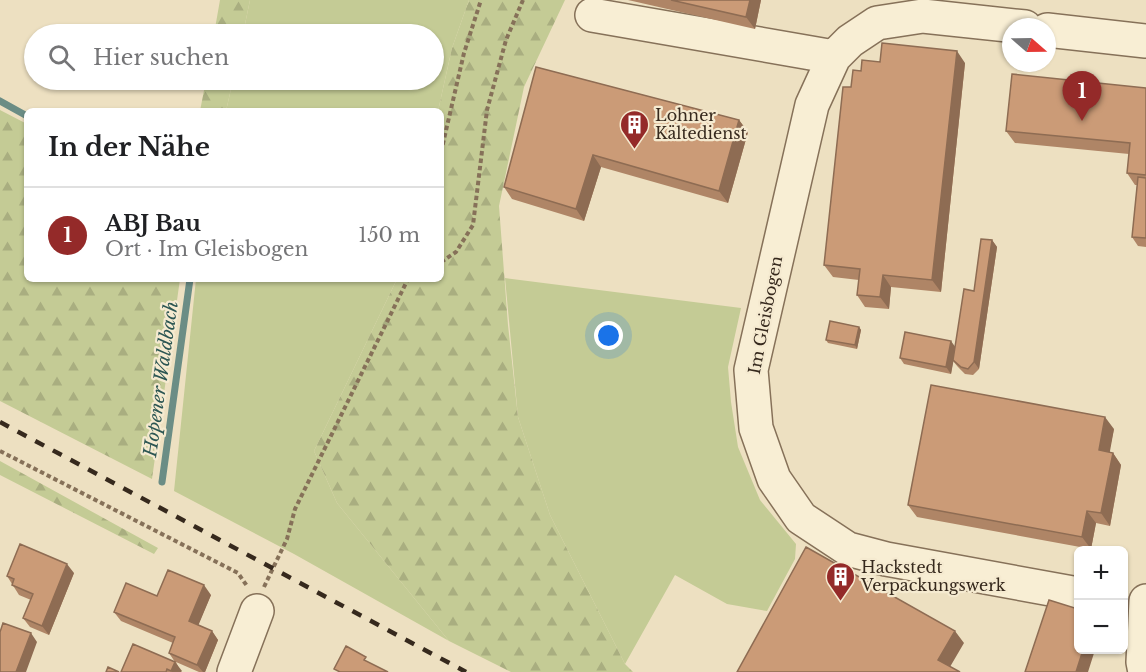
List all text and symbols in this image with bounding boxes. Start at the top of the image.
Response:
north arrow [1002,18,1056,72]
search box [24,24,444,90]
icon: search [45,41,78,74]
text: Hier suchen [93,44,229,71]
pin: 1 [1062,72,1102,121]
place label: Lohner Kältedienst [655,105,747,143]
building icon: Lohner Kältedienst [618,108,650,150]
text: In der Nähe [48,131,210,163]
text: ABJ Bau [105,210,201,237]
text: 1 [63,223,72,247]
text: 150 m [358,223,420,247]
text: Ort · Im Gleisbogen [105,237,308,261]
street label: Im Gleisbogen [744,254,786,376]
water label: Hopener Waldbach [139,300,183,459]
your location [594,321,623,350]
map controls [1074,546,1128,654]
button: + [1074,546,1128,600]
place label: Hackstedt Verpackungswerk [860,557,1006,595]
building icon: Hackstedt Verpackungswerk [824,560,856,602]
button: − [1074,600,1128,654]

